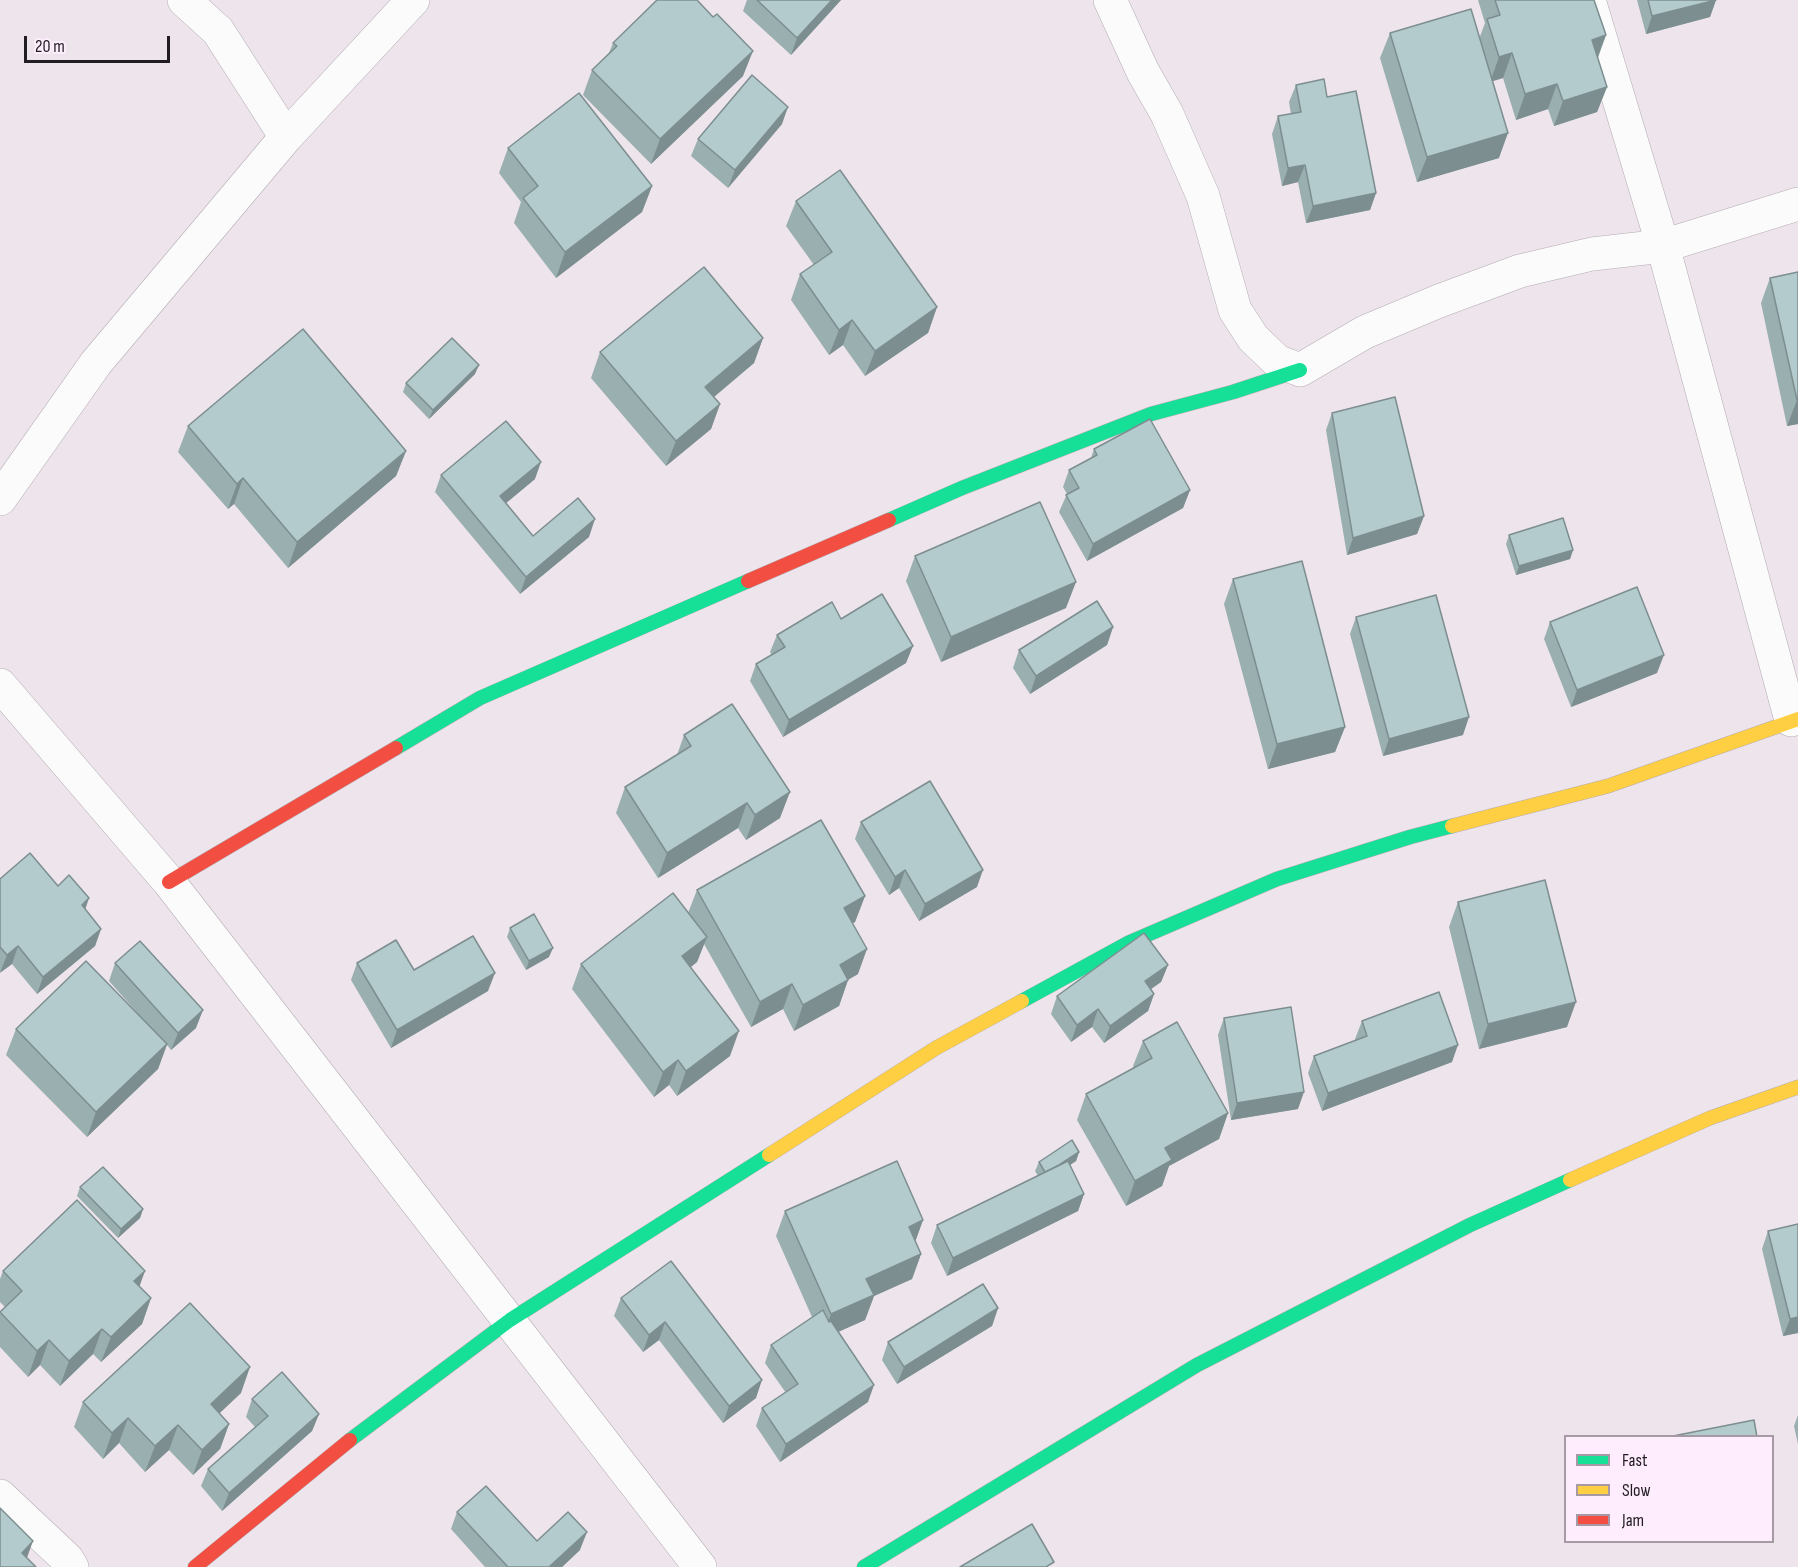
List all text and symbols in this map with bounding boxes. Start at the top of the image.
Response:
scale bar [27,24,172,62]
text: 20 m [35,36,65,57]
legend [1564,1435,1774,1543]
text: Fast [1622,1450,1647,1471]
text: Slow [1622,1480,1651,1501]
text: Jam [1622,1510,1644,1531]

